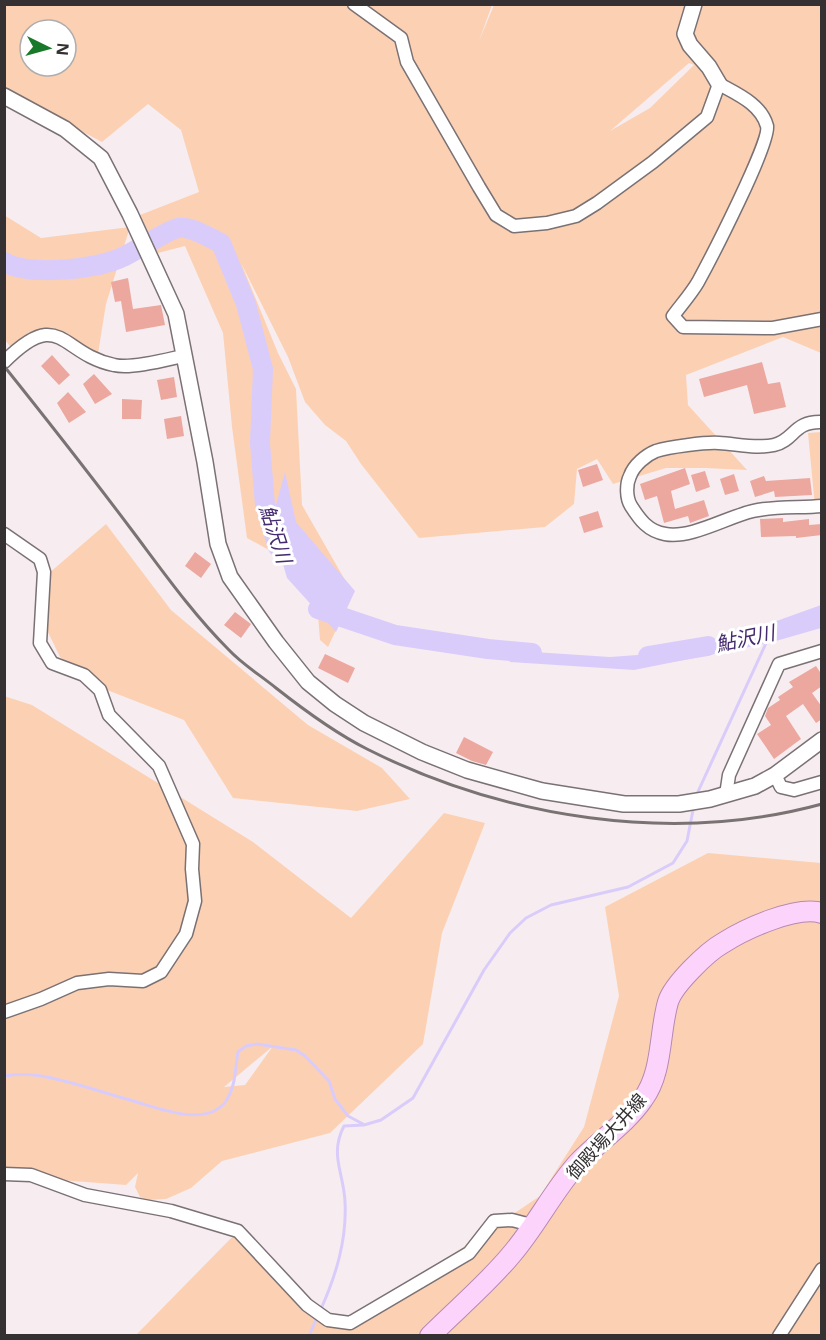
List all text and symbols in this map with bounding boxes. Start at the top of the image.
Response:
north arrow [18,18,78,78]
text: N [51,42,74,57]
water label: 鮎沢川 [254,501,299,569]
water label: 鮎沢川 [713,618,779,657]
street label: 御殿場大井線 [561,1088,651,1184]

